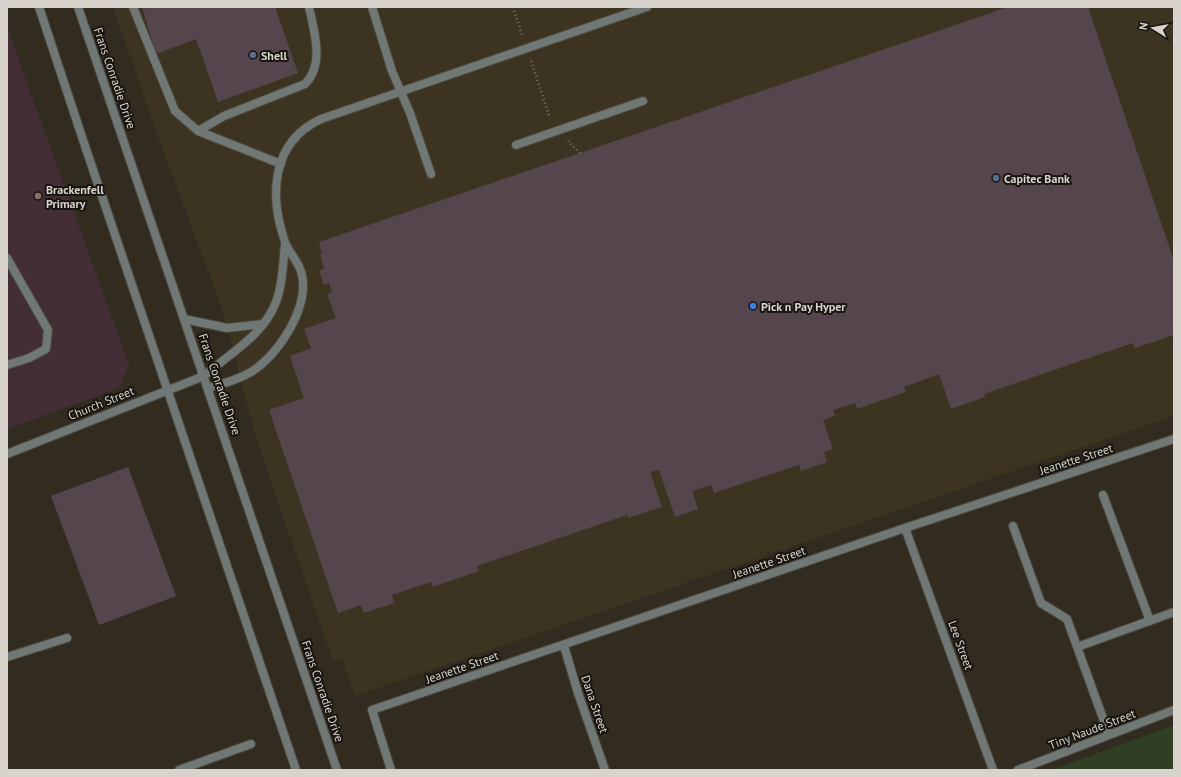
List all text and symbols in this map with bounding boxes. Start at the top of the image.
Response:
north arrow [1133,8,1173,48]
text: N [1136,21,1151,31]
street label: Frans Conradie Drive [91,25,139,131]
place label: Shell [261,48,288,63]
marker: Shell [248,50,258,60]
place label: Capitec Bank [1004,171,1070,186]
marker: Capitec Bank [991,173,1001,183]
place label: Brackenfell Primary [46,182,104,211]
marker: Brackenfell Primary [33,191,43,201]
place label: Pick n Pay Hyper [761,299,846,314]
marker: Pick n Pay Hyper [748,301,758,311]
street label: Frans Conradie Drive [196,331,244,437]
street label: Church Street [66,383,136,423]
street label: Jeanette Street [1037,440,1115,478]
street label: Jeanette Street [730,543,807,582]
street label: Lee Street [945,618,977,672]
street label: Frans Conradie Drive [299,638,347,744]
street label: Jeanette Street [423,648,500,687]
street label: Dana Street [578,673,612,735]
street label: Tiny Naude Street [1046,706,1138,752]

